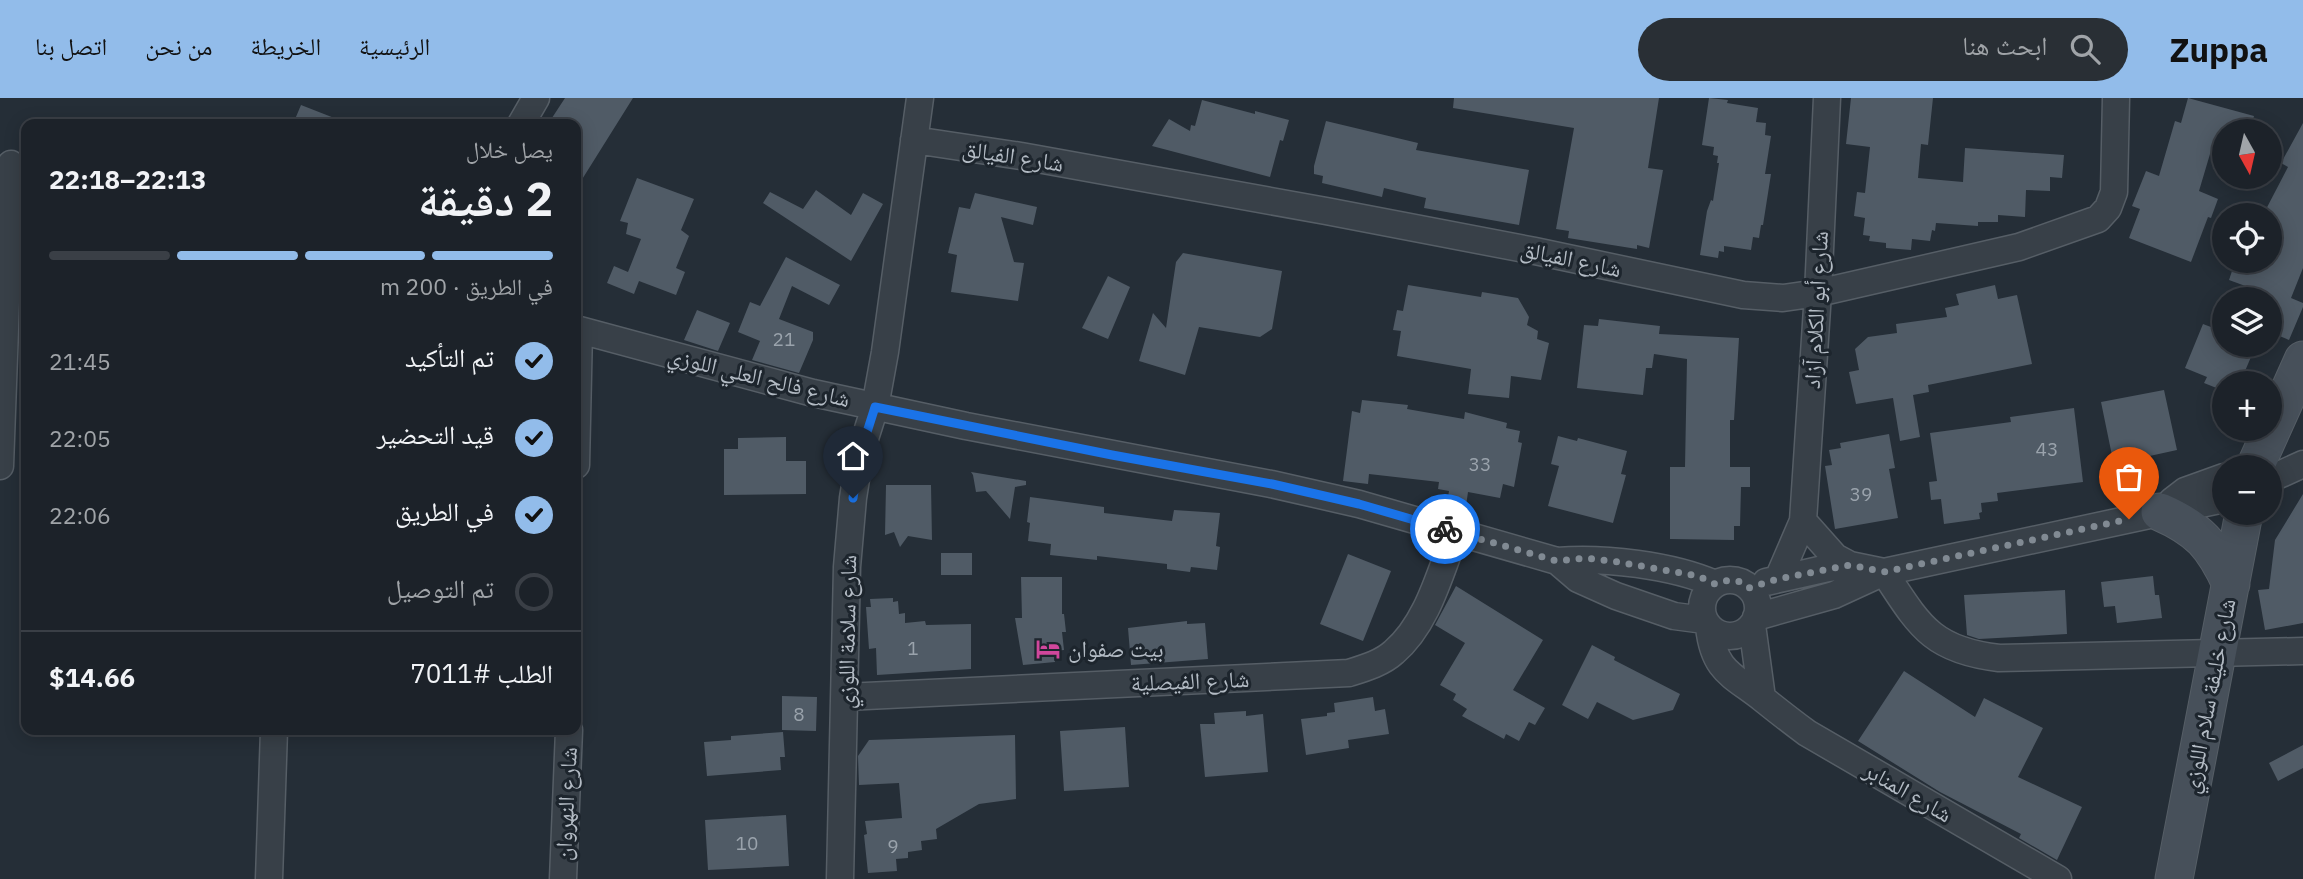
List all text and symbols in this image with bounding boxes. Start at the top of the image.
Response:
search box [1638,18,2128,81]
text: ابحث هنا [1962,28,2048,62]
text: Zuppa [2170,28,2268,71]
text: اتصل بنا [35,30,107,62]
text: من نحن [145,30,212,62]
text: الخريطة [250,30,321,62]
text: الرئيسية [359,30,430,62]
icon: search [2066,30,2104,68]
north arrow [2212,119,2282,189]
map controls [2212,119,2282,525]
street label: شارع الفيالق [960,132,1066,179]
text: يصل خلال [466,134,553,164]
text: 22:13–22:18 [49,162,206,196]
text: 2 دقيقة [418,169,553,229]
button: locate [2212,203,2282,273]
street label: شارع أبو الكلام آزاد [1796,230,1836,390]
street label: شارع الفيالق [1518,233,1624,284]
text: في الطريق · 200 m [380,271,553,301]
button: layers [2212,287,2282,357]
house number: 21 [773,327,795,351]
street label: شارع فالح العلي اللوزي [664,339,854,418]
text: تم التأكيد [405,340,494,374]
icon: check [515,342,553,380]
text: 21:45 [49,346,111,376]
button: + [2212,371,2282,441]
text: قيد التحضير [377,417,494,451]
icon: check [515,419,553,457]
text: 22:05 [49,423,111,453]
pin [823,426,883,498]
icon: home [834,437,872,475]
house number: 43 [2036,437,2058,461]
pin [2099,447,2159,519]
house number: 33 [1469,452,1491,476]
button: − [2212,455,2282,525]
icon: bag [2110,458,2148,496]
house number: 39 [1850,482,1872,506]
text: في الطريق [395,494,494,528]
courier [1410,494,1480,564]
icon: check [515,496,553,534]
text: 22:06 [49,500,111,530]
icon: bike [1426,510,1464,548]
street label: شارع سلامة اللوزي [830,554,867,710]
text: تم التوصيل [387,571,494,605]
street label: شارع خليفة سلام اللوزي [2174,596,2246,797]
place label: بيت صفوان [1068,633,1164,663]
hotel icon: بيت صفوان [1034,635,1062,663]
house number: 1 [907,636,919,660]
text: الطلب #7011 [410,656,553,690]
text: $14.66 [49,660,135,694]
street label: شارع الفيصلية [1130,663,1250,698]
house number: 8 [793,702,805,726]
street label: شارع النهروان [547,746,584,862]
street label: شارع المنابر [1858,753,1958,829]
house number: 10 [736,831,758,855]
house number: 9 [887,834,899,858]

